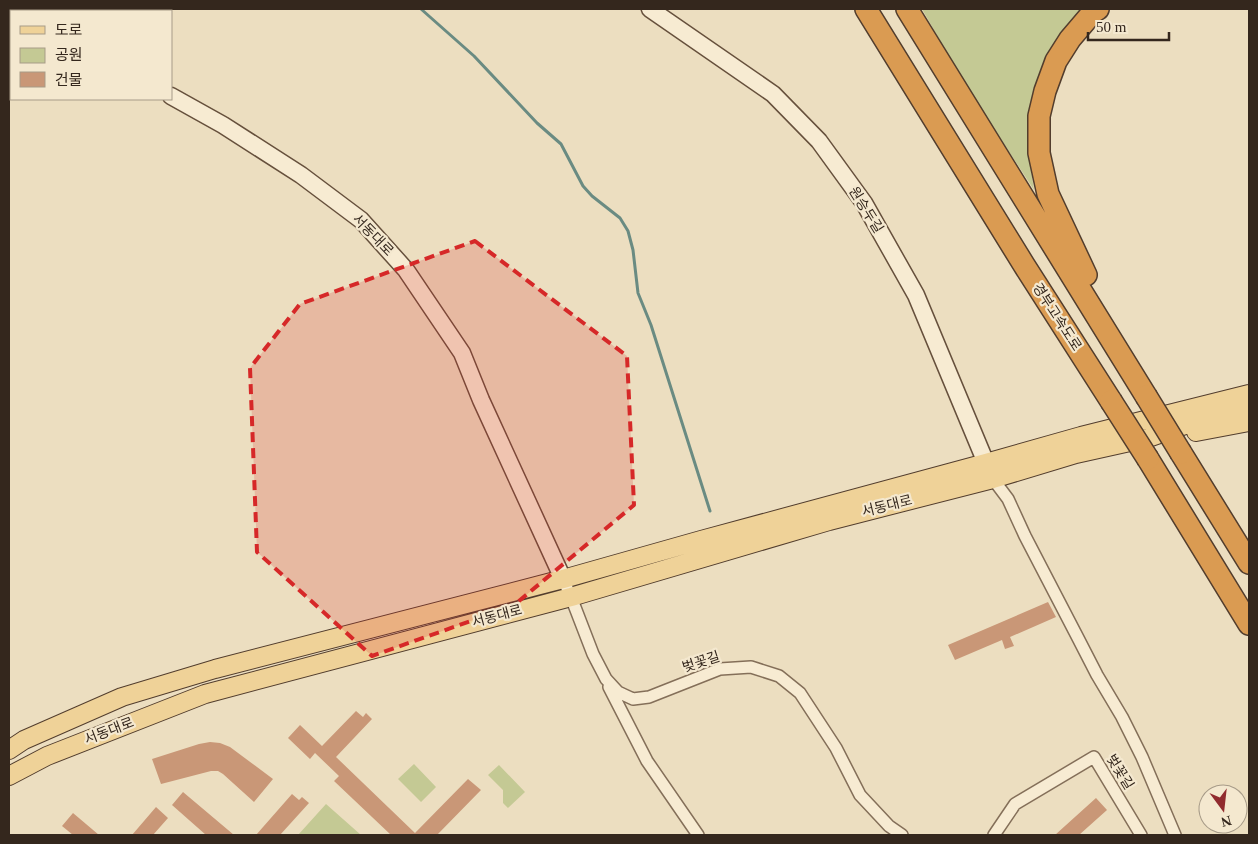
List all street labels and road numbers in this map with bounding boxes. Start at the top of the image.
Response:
street label: 원승두길 [846,184,886,236]
street label: 서동대로 [350,211,396,259]
street label: 경부고속도로 [1030,281,1084,354]
street label: 서동대로 [860,492,914,520]
street label: 서동대로 [470,602,524,630]
street label: 벚꽃길 [680,649,722,675]
street label: 서동대로 [82,715,136,747]
street label: 벚꽃길 [1103,752,1137,792]

